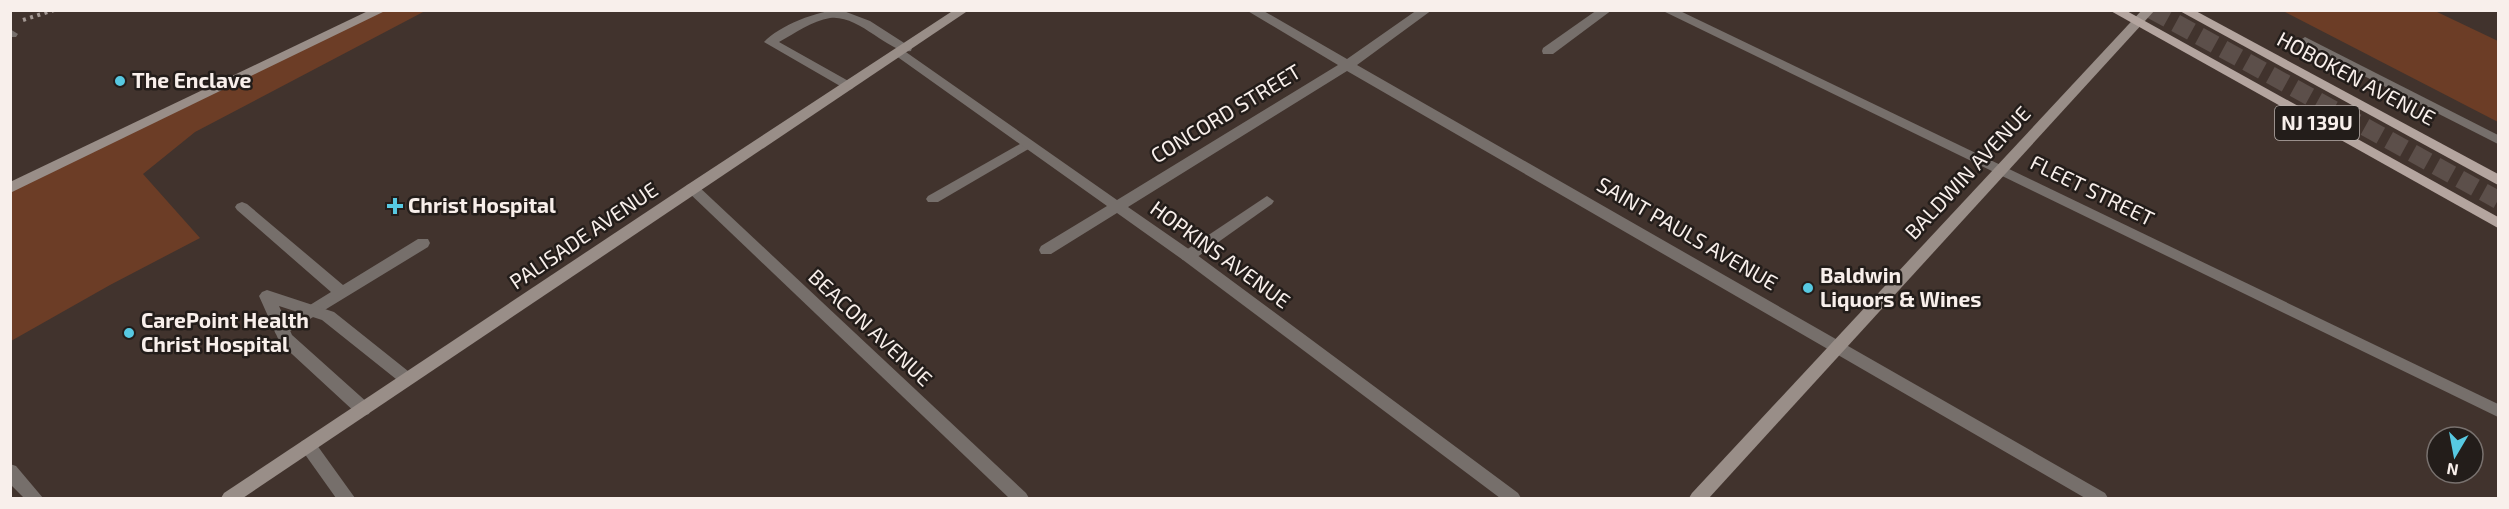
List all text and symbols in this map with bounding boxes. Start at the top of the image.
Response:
street label: HOBOKEN AVENUE [2273,25,2440,130]
street label: CONCORD STREET [1146,58,1305,167]
place label: The Enclave [132,67,252,92]
marker: The Enclave [113,74,127,88]
street label: BALDWIN AVENUE [1899,100,2035,244]
road number: NJ 139U [2275,106,2359,140]
street label: FLEET STREET [2027,149,2159,230]
street label: SAINT PAULS AVENUE [1593,171,1782,295]
street label: PALISADE AVENUE [504,176,662,294]
place label: Christ Hospital [408,192,556,217]
street label: HOPKINS AVENUE [1146,195,1296,313]
marker: Christ Hospital [386,197,404,215]
place label: Baldwin Liquors & Wines [1820,262,1981,311]
street label: BEACON AVENUE [804,263,938,391]
marker: Baldwin Liquors & Wines [1801,281,1815,295]
place label: CarePoint Health Christ Hospital [141,307,309,356]
marker: CarePoint Health Christ Hospital [122,326,136,340]
north arrow [2425,425,2485,485]
text: N [2445,460,2460,481]

